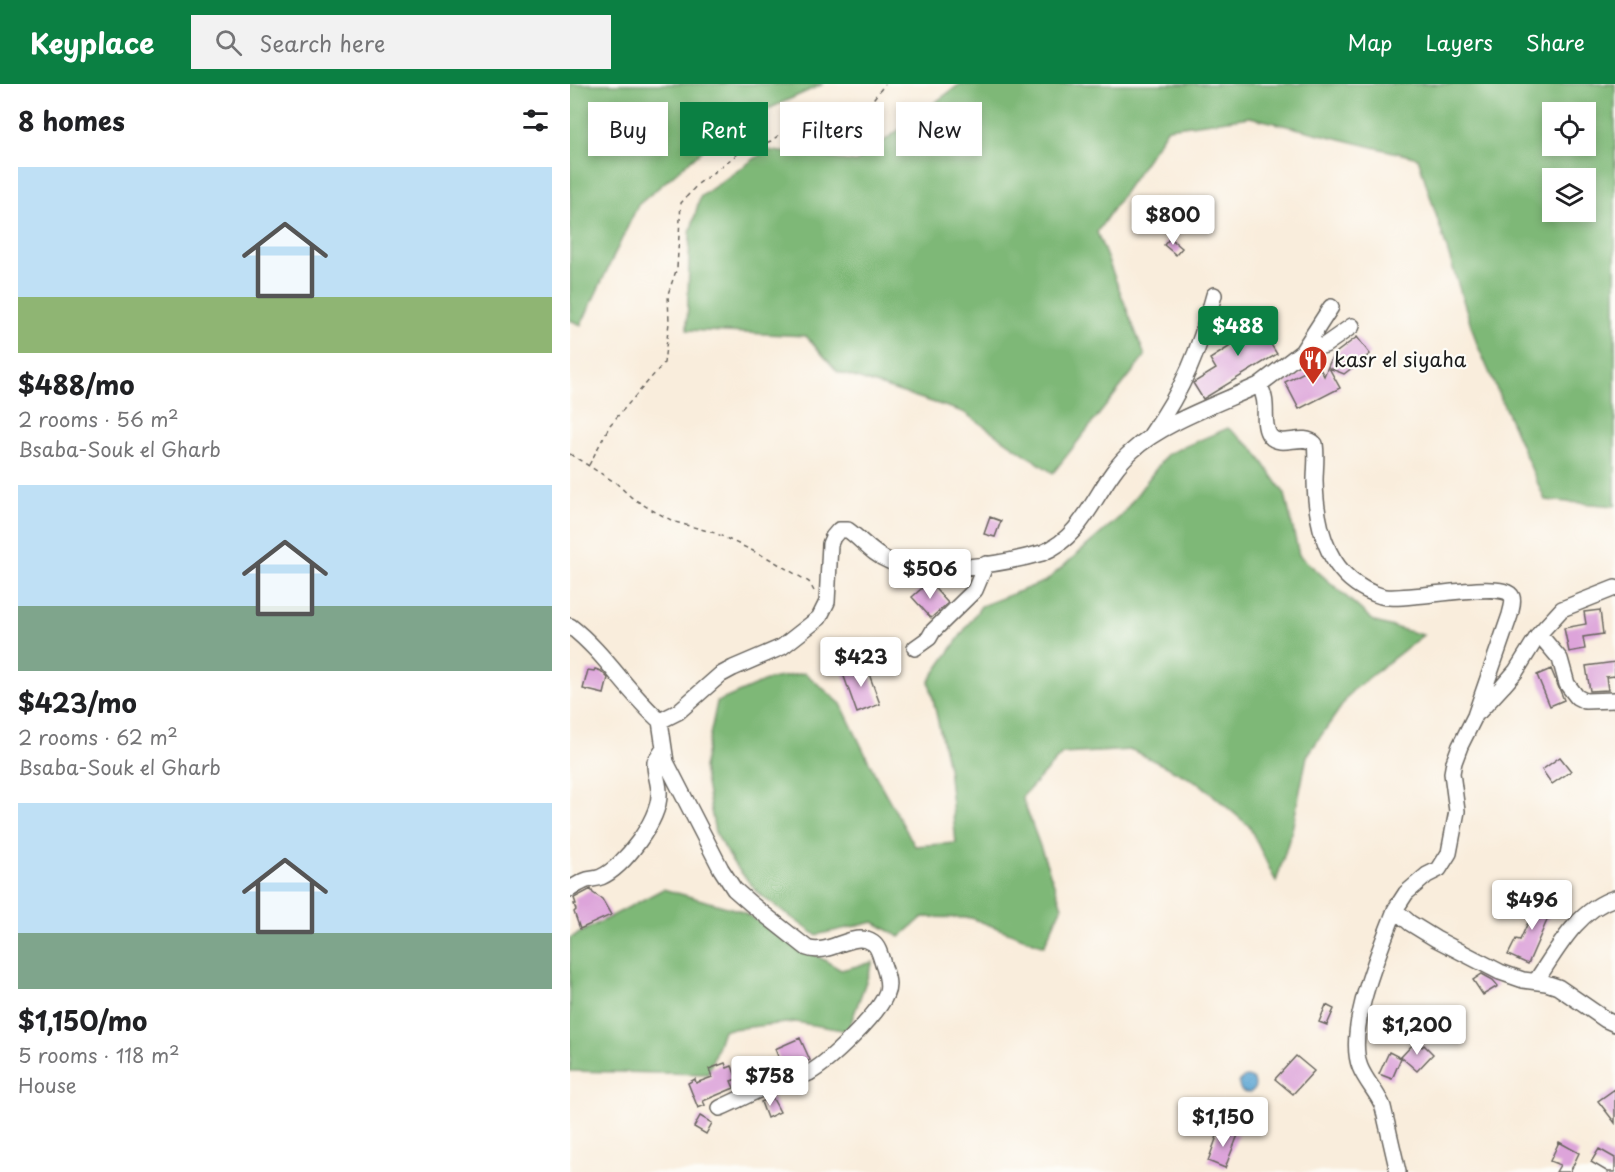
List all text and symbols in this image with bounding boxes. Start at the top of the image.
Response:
search box [191,15,611,69]
text: Keyplace [30,21,155,64]
icon: search [212,26,245,59]
text: Search here [260,26,385,59]
text: Map [1348,26,1392,58]
text: Layers [1425,26,1493,58]
text: Share [1526,26,1585,58]
text: 8 homes [18,101,125,140]
chip: Buy [588,102,668,156]
chip: Rent [680,102,768,156]
chip: Filters [780,102,884,156]
chip: New [896,102,982,156]
map controls [1542,102,1596,222]
button: locate [1542,102,1596,156]
icon: filters [519,104,552,137]
button: layers [1542,168,1596,222]
pin: $800 [1137,195,1209,246]
text: $800 [1146,199,1200,229]
icon: home [231,206,339,314]
pin: $488 [1202,306,1274,357]
text: $488 [1212,310,1264,340]
restaurant icon: kasr el siyaha [1297,344,1329,386]
place label: kasr el siyaha [1334,344,1467,374]
text: $488/mo [18,365,134,404]
text: 2 rooms · 56 m² [18,404,179,434]
text: Bsaba-Souk el Gharb [18,434,221,464]
icon: home [231,524,339,632]
pin: $506 [894,549,966,600]
text: $506 [903,553,957,583]
pin: $423 [825,637,897,688]
text: $423 [834,641,888,671]
text: $423/mo [18,683,137,722]
text: 2 rooms · 62 m² [18,722,178,752]
text: Bsaba-Souk el Gharb [18,752,221,782]
icon: home [231,842,339,950]
pin: $496 [1496,880,1568,931]
text: $496 [1506,884,1558,914]
text: $1,150/mo [18,1001,147,1040]
pin: $1,200 [1368,1005,1466,1056]
text: $1,200 [1382,1009,1452,1039]
text: 5 rooms · 118 m² [18,1040,180,1070]
pin: $758 [734,1056,806,1107]
text: $758 [745,1060,795,1090]
text: House [18,1070,77,1100]
pin: $1,150 [1174,1097,1272,1148]
text: $1,150 [1192,1101,1254,1131]

